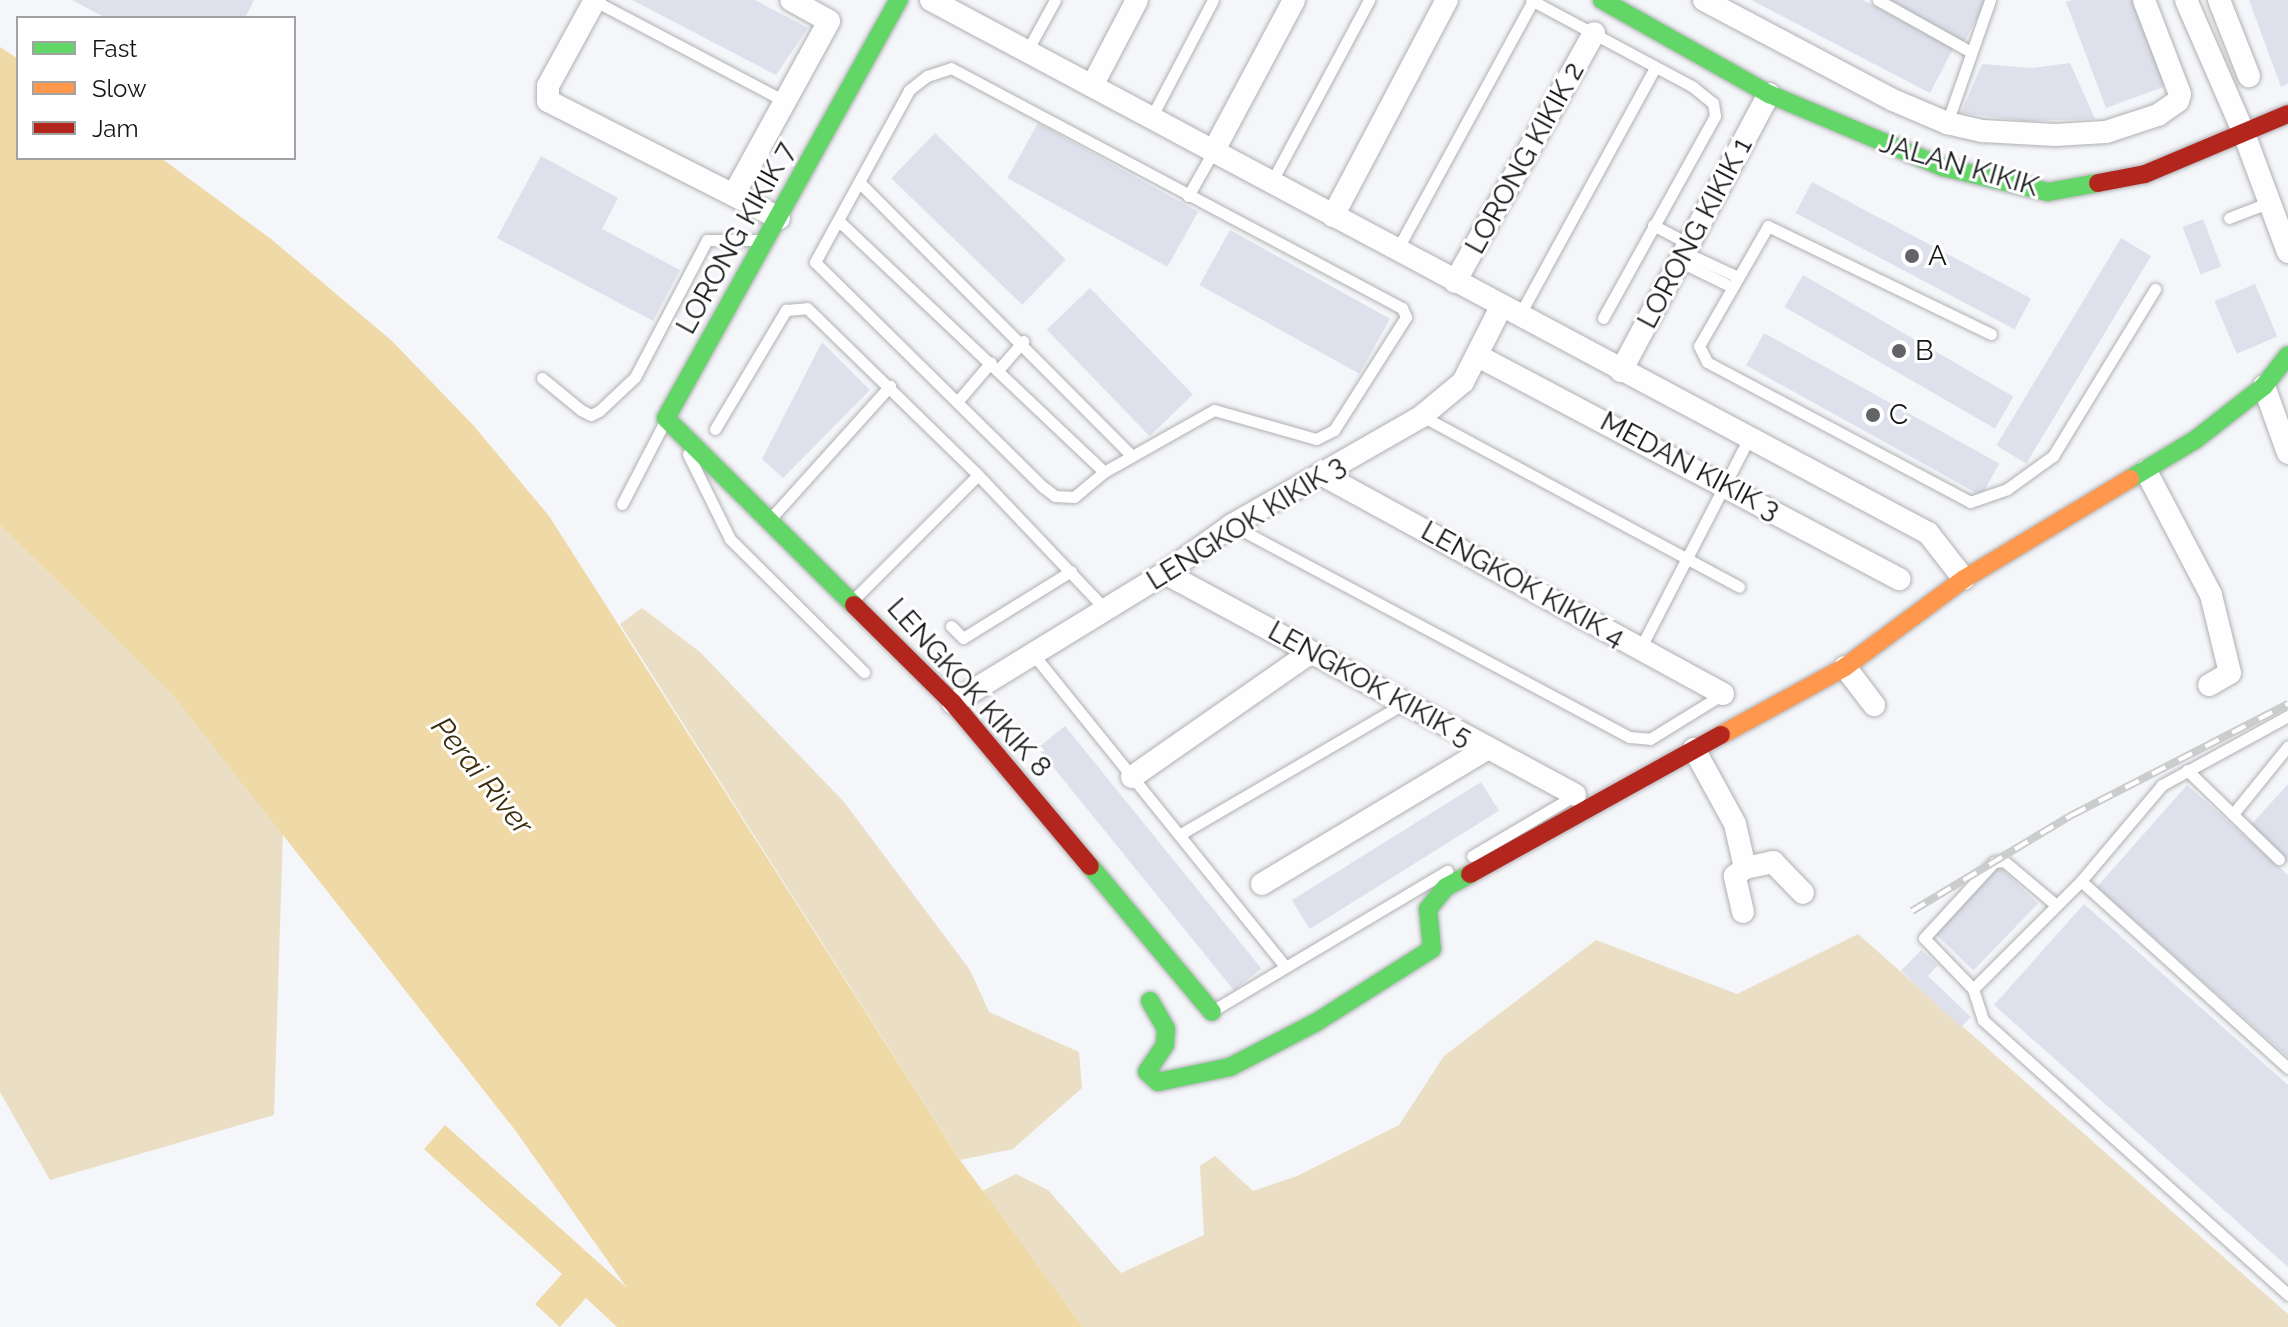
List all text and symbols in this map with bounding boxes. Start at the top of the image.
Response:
legend [16,16,296,160]
text: Fast [92,34,137,63]
street label: LORONG KIKIK 2 [1458,56,1592,260]
text: Slow [92,74,146,103]
text: Jam [92,114,138,143]
street label: JALAN KIKIK [1876,126,2042,204]
street label: LORONG KIKIK 1 [1630,132,1760,334]
street label: LORONG KIKIK 7 [669,136,803,340]
place label: A [1928,239,1947,273]
marker: A [1903,247,1921,265]
place label: B [1915,334,1934,368]
marker: B [1890,342,1908,360]
place label: C [1889,398,1908,432]
street label: MEDAN KIKIK 3 [1594,405,1786,527]
marker: C [1864,406,1882,424]
street label: LENGKOK KIKIK 3 [1140,448,1352,598]
street label: LENGKOK KIKIK 4 [1415,514,1631,654]
street label: LENGKOK KIKIK 8 [880,591,1058,785]
street label: LENGKOK KIKIK 5 [1262,614,1478,754]
water label: Perai River [423,710,541,842]

